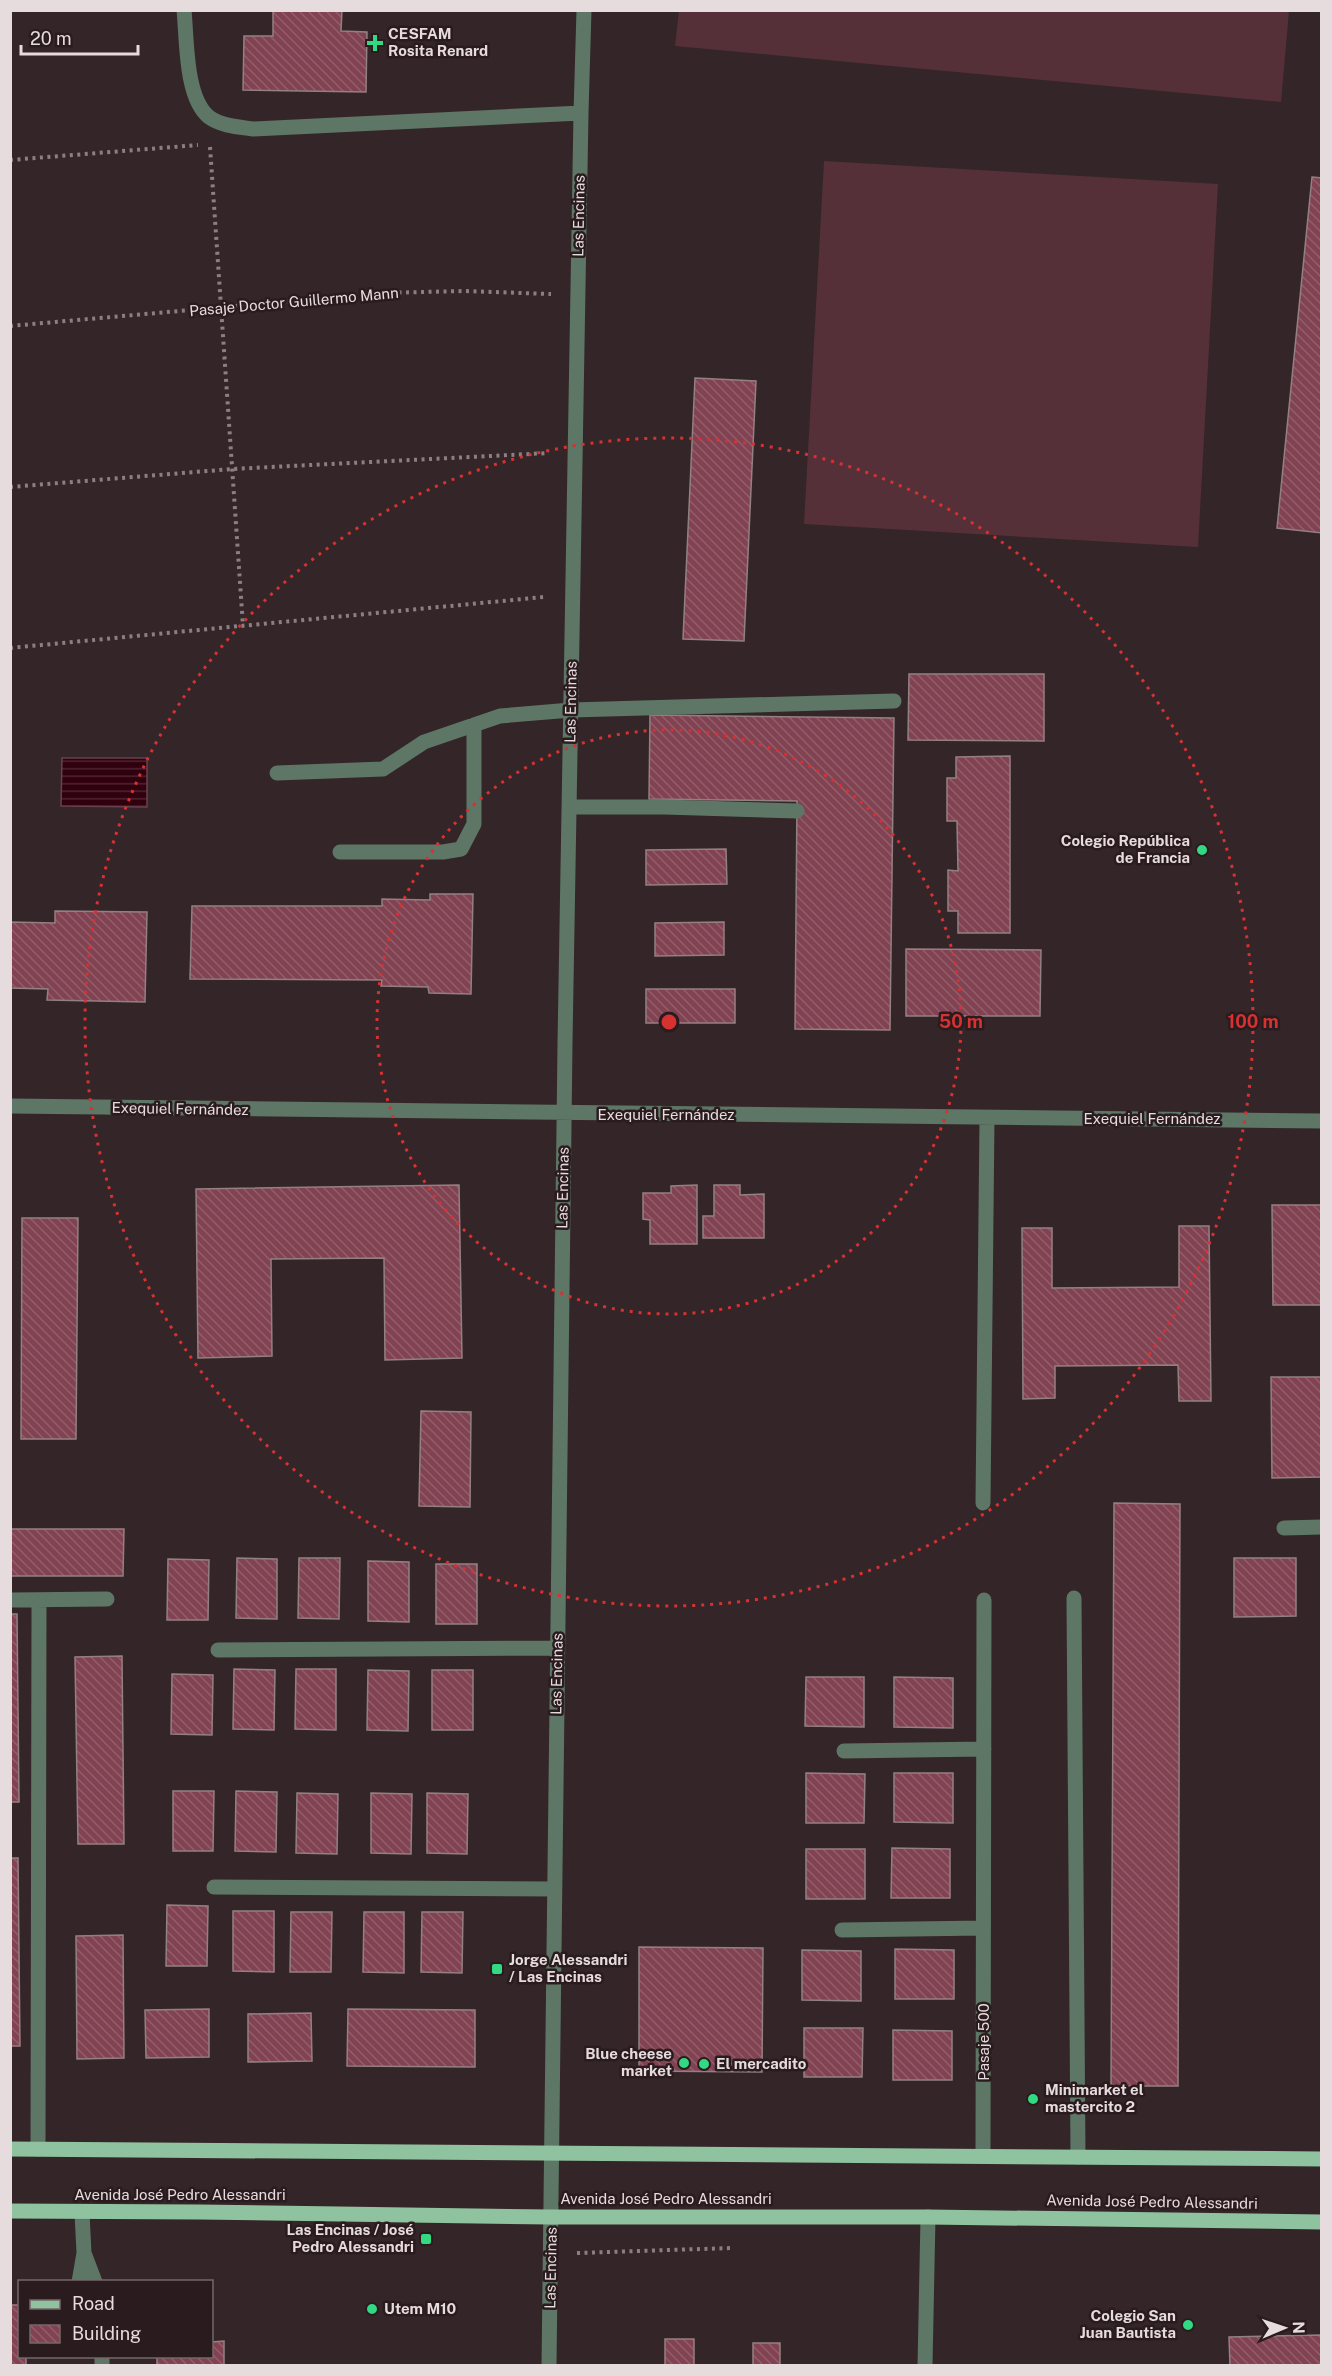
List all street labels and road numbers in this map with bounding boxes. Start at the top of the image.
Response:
street label: Las Encinas [569,175,588,257]
street label: Pasaje Doctor Guillermo Mann [189,284,399,319]
street label: Las Encinas [561,661,580,743]
street label: Exequiel Fernández [111,1099,249,1118]
street label: Exequiel Fernández [597,1106,735,1123]
street label: Exequiel Fernández [1083,1110,1221,1127]
street label: Las Encinas [553,1147,572,1229]
street label: Las Encinas [547,1633,566,1715]
street label: Pasaje 500 [975,2003,992,2081]
street label: Avenida José Pedro Alessandri [74,2186,286,2203]
street label: Avenida José Pedro Alessandri [560,2190,772,2207]
street label: Avenida José Pedro Alessandri [1046,2191,1258,2212]
street label: Las Encinas [541,2227,560,2309]

